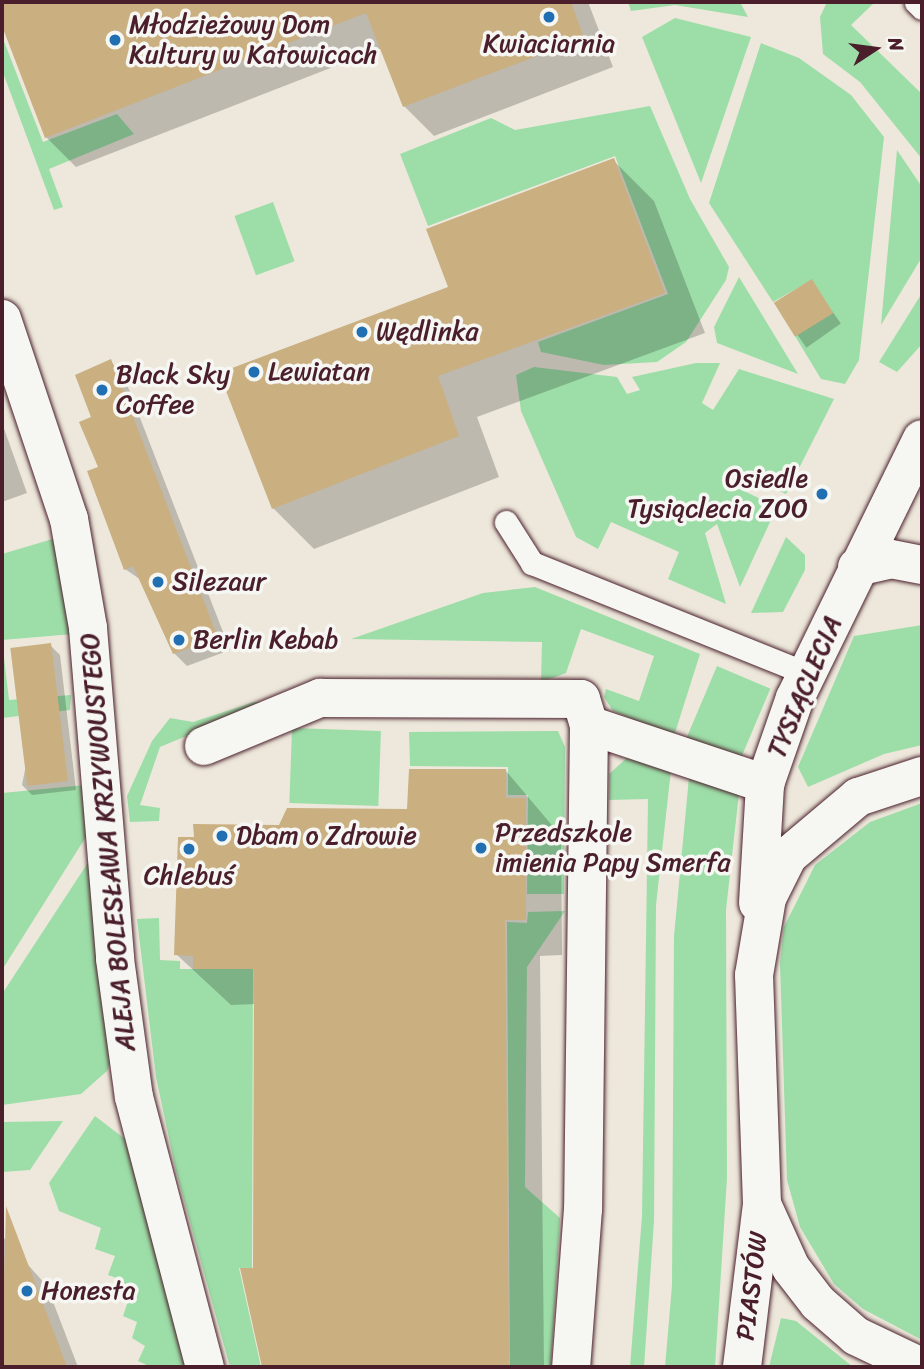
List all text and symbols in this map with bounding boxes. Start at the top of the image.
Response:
place label: Młodzieżowy Dom Kultury w Katowicach [129,9,378,70]
marker: Kwiaciarnia [541,9,557,25]
north arrow [840,14,910,84]
place label: Kwiaciarnia [483,28,615,60]
marker: Młodzieżowy Dom Kultury w Katowicach [107,32,123,48]
text: N [878,34,914,54]
place label: Wędlinka [376,316,479,348]
marker: Wędlinka [354,324,370,340]
place label: Lewiatan [268,356,370,388]
place label: Black Sky Coffee [116,359,230,420]
marker: Lewiatan [246,364,262,380]
marker: Black Sky Coffee [94,382,110,398]
place label: Osiedle Tysiąclecia ZOO [627,463,808,524]
marker: Osiedle Tysiąclecia ZOO [814,486,830,502]
place label: Silezaur [172,566,266,598]
marker: Silezaur [150,574,166,590]
street label: TYSIĄCLECIA [761,611,849,763]
place label: Berlin Kebab [193,624,339,656]
marker: Berlin Kebab [171,632,187,648]
street label: ALEJA BOLESŁAWA KRZYWOUSTEGO [74,634,142,1050]
place label: Przedszkole imienia Papy Smerfa [495,817,730,878]
place label: Dbam o Zdrowie [236,820,415,852]
marker: Dbam o Zdrowie [214,828,230,844]
marker: Przedszkole imienia Papy Smerfa [473,840,489,856]
marker: Chlebuś [181,841,197,857]
place label: Chlebuś [144,860,234,892]
street label: PIASTÓW [730,1230,774,1342]
place label: Honesta [41,1275,135,1307]
marker: Honesta [19,1283,35,1299]

